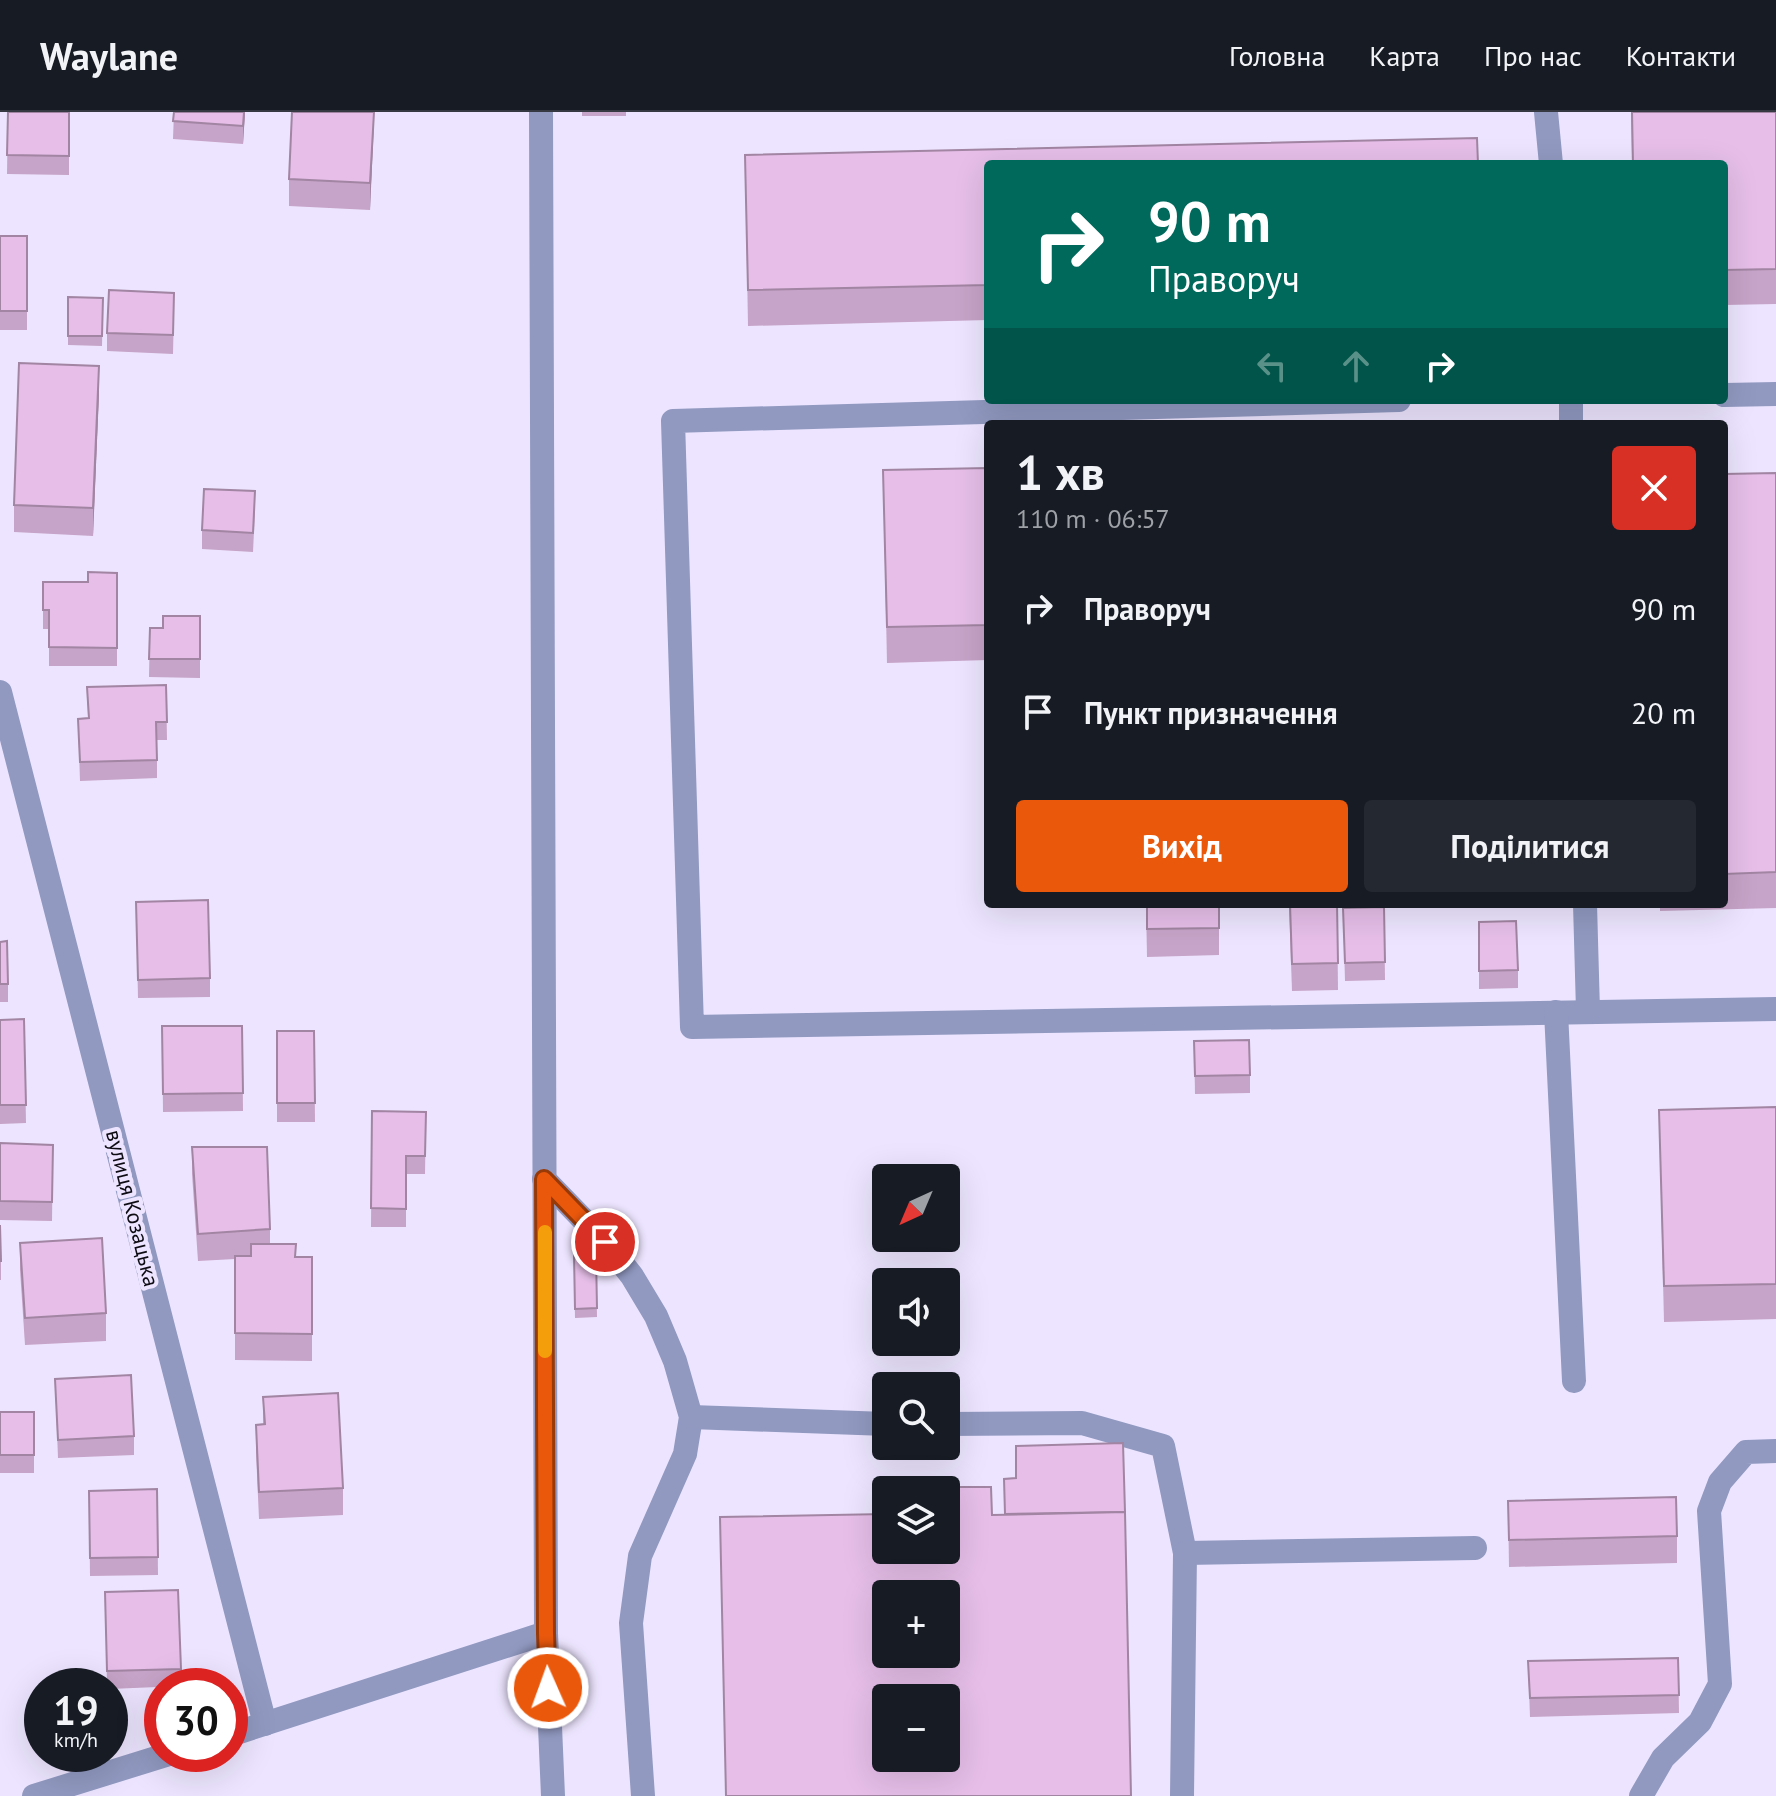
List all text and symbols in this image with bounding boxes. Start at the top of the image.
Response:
text: Waylane [40,31,178,80]
text: Головна [1229,37,1325,74]
text: Карта [1369,37,1440,74]
text: Про нас [1484,37,1582,74]
text: Контакти [1626,37,1736,74]
text: 90 m [1148,185,1271,257]
icon: right [1016,192,1120,296]
text: Праворуч [1148,255,1300,302]
icon: left [1250,344,1294,388]
icon: ahead [1334,344,1378,388]
icon: right [1418,344,1462,388]
text: 1 хв [1016,441,1105,503]
button: close [1612,446,1696,530]
text: 110 m · 06:57 [1016,502,1170,535]
icon: right [1016,586,1060,630]
text: Праворуч [1084,589,1211,628]
text: 90 m [1631,589,1696,628]
icon: arrive [1016,690,1060,734]
text: Пункт призначення [1084,693,1338,732]
text: 20 m [1631,693,1696,732]
button: Вихід [1016,800,1348,892]
button: Поділитися [1364,800,1696,892]
street label: вулиця Козацька [100,1127,166,1289]
north arrow [872,1164,960,1252]
map controls [872,1164,960,1772]
pin [571,1208,639,1276]
icon: arrive [583,1220,627,1264]
button: sound [872,1268,960,1356]
button: search [872,1372,960,1460]
button: layers [872,1476,960,1564]
button: + [872,1580,960,1668]
position arrow [506,1646,590,1730]
speed limit sign: 30 [144,1668,248,1772]
text: 19 [53,1684,99,1736]
button: − [872,1684,960,1772]
text: km/h [54,1727,98,1753]

